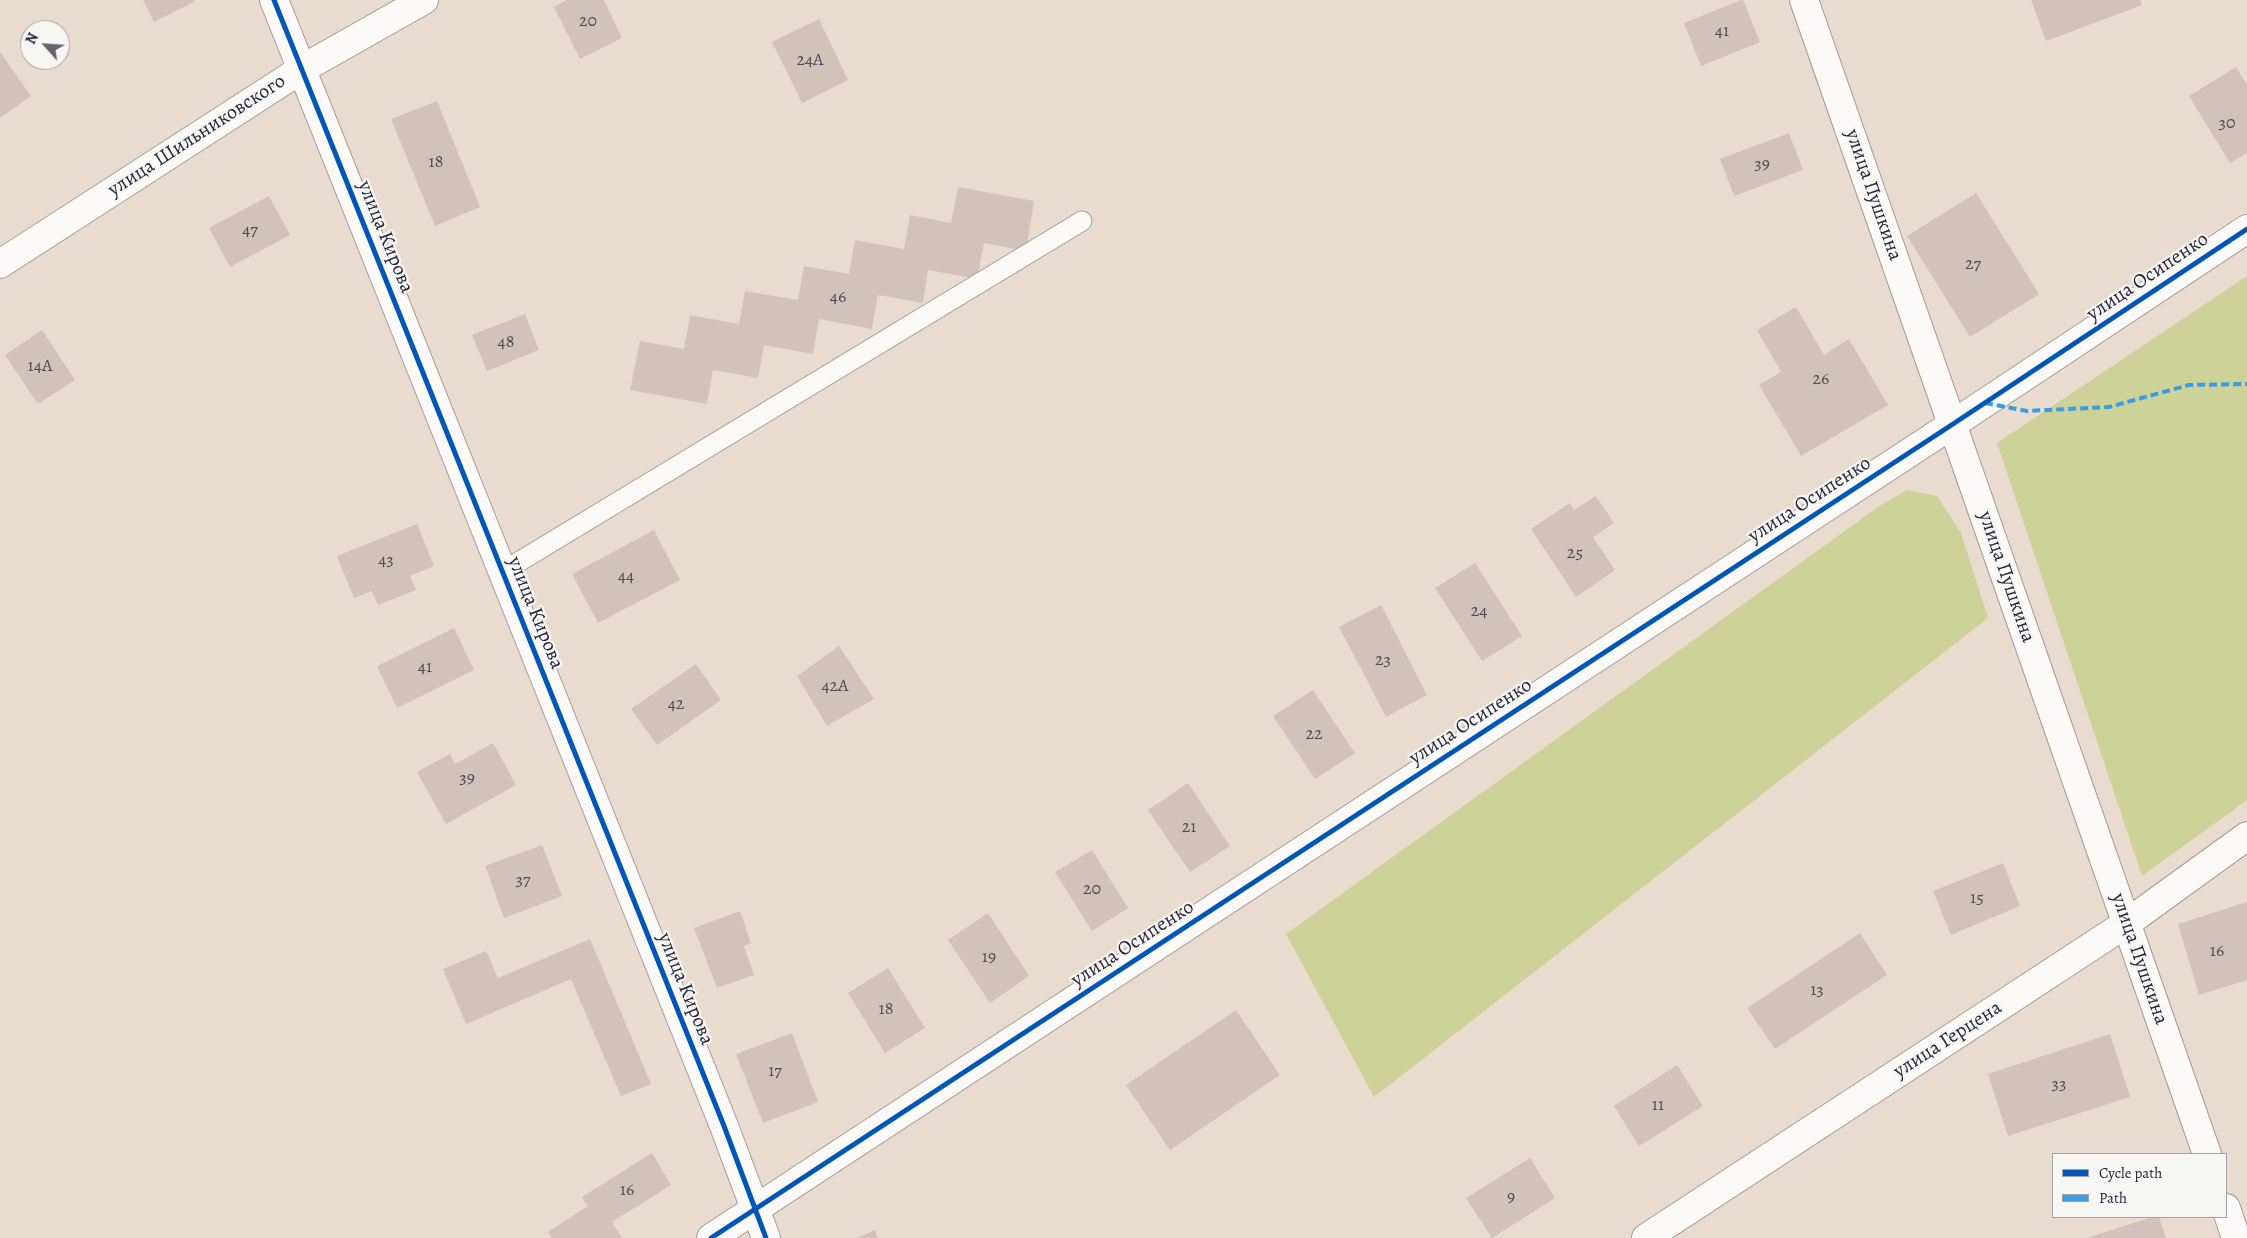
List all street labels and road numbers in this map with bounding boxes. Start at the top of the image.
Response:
street label: улица Шильниковского [104,70,290,202]
street label: улица Пушкина [1839,126,1907,264]
street label: улица Кирова [352,177,418,297]
street label: улица Осипенко [2083,227,2213,327]
street label: улица Осипенко [1744,451,1876,549]
street label: улица Пушкина [1972,508,2040,646]
street label: улица Кирова [502,553,568,673]
street label: улица Осипенко [1405,673,1537,771]
street label: улица Пушкина [2105,890,2173,1028]
street label: улица Осипенко [1067,895,1199,993]
street label: улица Кирова [652,929,718,1049]
street label: улица Герцена [1889,996,2007,1084]

